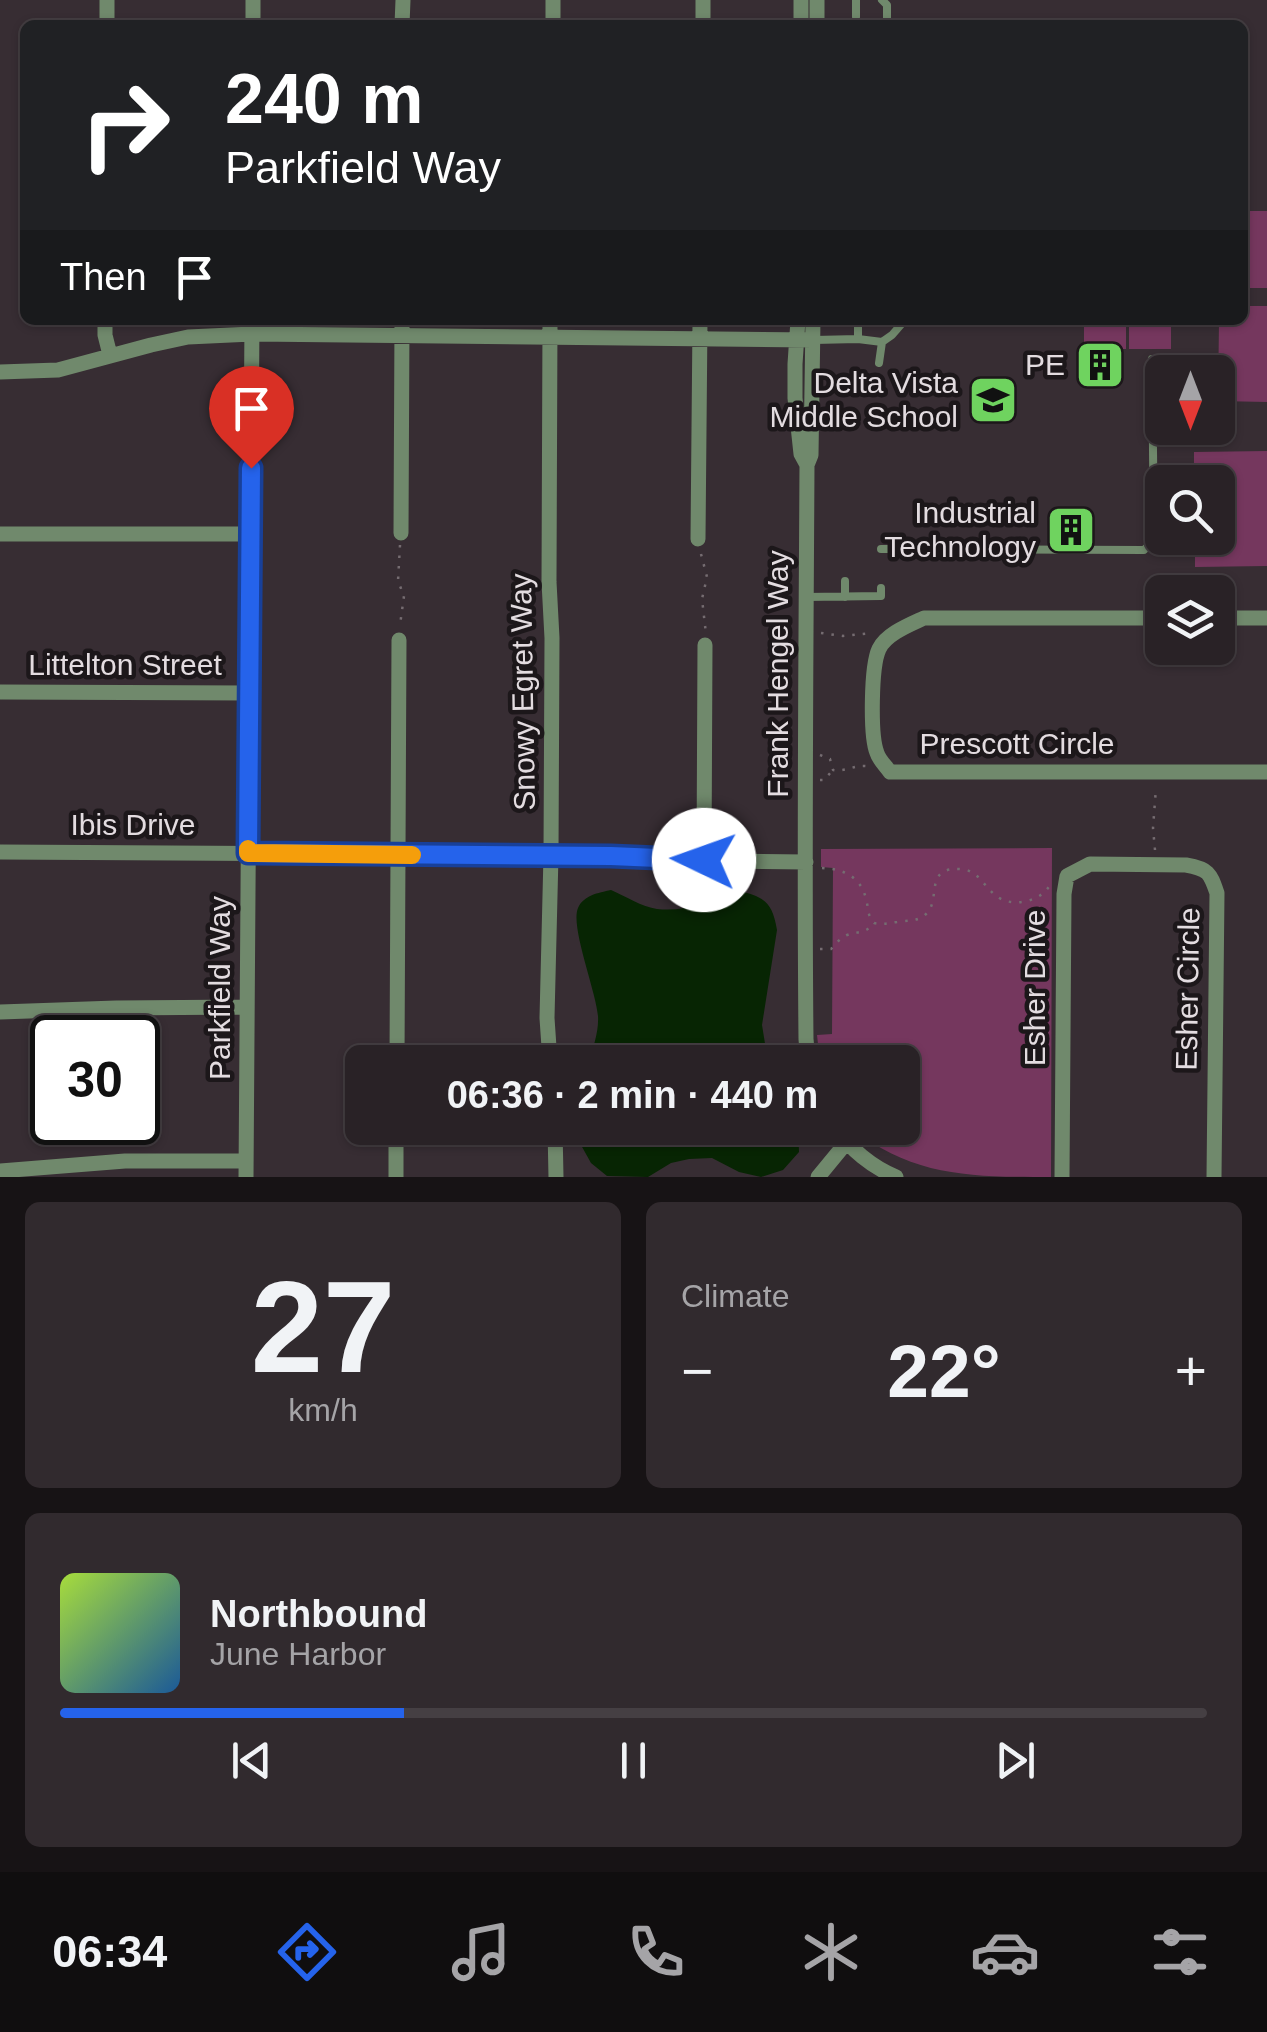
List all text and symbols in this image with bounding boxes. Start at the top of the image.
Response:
icon: right [60,60,190,190]
text: 240 m [225,60,423,138]
text: Parkfield Way [225,142,501,193]
icon: arrive [167,250,222,305]
text: Then [60,256,147,298]
building icon: PE [1074,339,1126,391]
place label: PE [1025,348,1065,381]
north arrow [1145,355,1235,445]
map controls [1145,355,1235,665]
pin [209,366,294,469]
place label: Delta Vista Middle School [770,366,958,433]
school or university icon: Delta Vista Middle School [967,374,1019,426]
icon: arrive [224,381,279,436]
button: search [1145,465,1235,555]
place label: Industrial Technology [884,496,1036,563]
building icon: Industrial Technology [1045,504,1097,556]
street label: Frank Hengel Way [761,550,794,798]
street label: Snowy Egret Way [504,573,541,811]
button: layers [1145,575,1235,665]
street label: Littelton Street [28,648,222,681]
street label: Prescott Circle [919,727,1115,760]
street label: Ibis Drive [70,808,196,841]
position arrow [652,808,756,912]
street label: Parkfield Way [203,896,236,1080]
street label: Esher Circle [1170,907,1205,1071]
street label: Esher Drive [1018,910,1051,1066]
speed limit sign: 30 [30,1015,160,1145]
text: 06:36 · 2 min · 440 m [447,1074,818,1116]
text: 27 [251,1254,395,1400]
text: Climate [681,1278,789,1314]
text: 22° [887,1329,1001,1413]
text: − [681,1340,713,1402]
text: + [1175,1340,1207,1402]
text: km/h [288,1392,358,1428]
text: Northbound [210,1593,427,1635]
text: June Harbor [210,1636,386,1672]
icon: previous [224,1733,279,1788]
icon: pause [606,1733,661,1788]
icon: next [988,1733,1043,1788]
icon: directions [272,1917,342,1987]
icon: music [446,1917,516,1987]
icon: phone [621,1917,691,1987]
icon: climate [796,1917,866,1987]
icon: car [970,1917,1040,1987]
icon: filters [1145,1917,1215,1987]
text: 06:34 [52,1926,167,1977]

